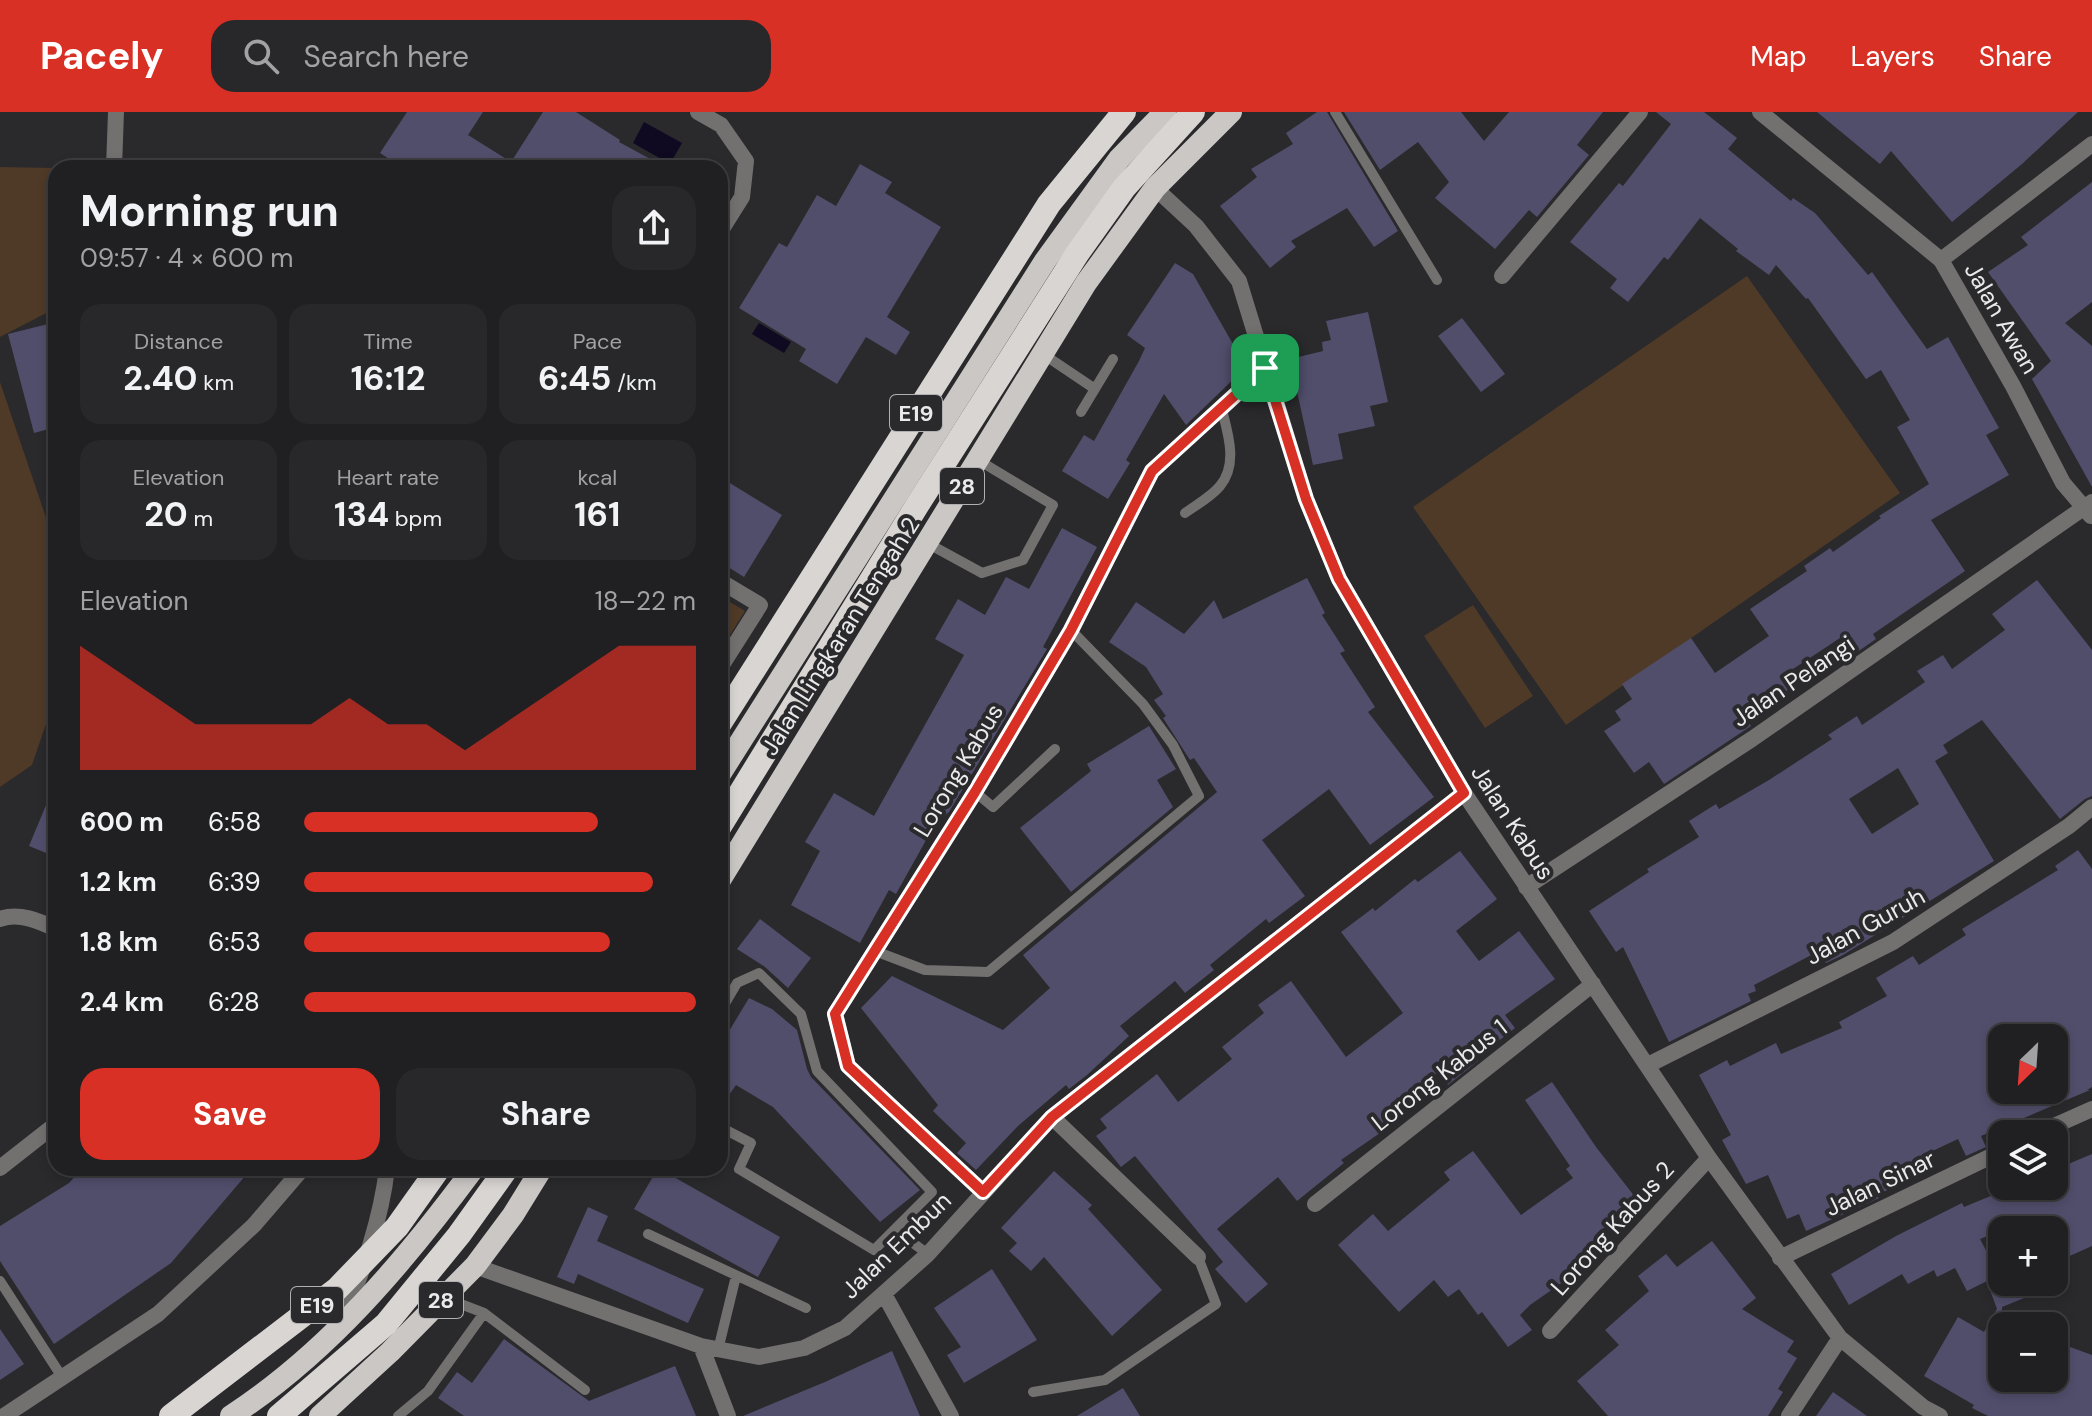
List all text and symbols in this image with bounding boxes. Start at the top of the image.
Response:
search box [211,20,771,92]
text: Pacely [40,31,163,81]
icon: search [239,34,283,78]
text: Search here [303,37,469,76]
text: Map [1750,38,1807,75]
text: Layers [1851,38,1935,75]
text: Share [1979,38,2052,75]
text: Morning run [80,182,339,240]
button: share [612,186,696,270]
text: 09:57 · 4 × 600 m [80,241,294,275]
street label: Jalan Awan [1958,257,2046,379]
text: Distance [134,327,223,356]
text: Time [363,327,413,356]
text: Pace [573,327,622,356]
pin [1231,334,1299,402]
icon: arrive [1243,346,1287,390]
text: 2.40 [123,356,198,401]
text: 16:12 [351,356,425,401]
text: 6:45 [538,356,611,401]
text: km [198,368,234,397]
text: /km [611,368,657,397]
road number: E19 [890,395,942,431]
text: Elevation [133,463,225,492]
text: Heart rate [337,463,439,492]
text: kcal [577,463,617,492]
road number: 28 [940,468,984,504]
text: 20 [144,492,188,537]
text: 134 [334,492,389,537]
text: 161 [574,492,620,537]
text: m [188,504,213,533]
text: bpm [389,504,442,533]
street label: Jalan Lingkaran Tengah 2 [754,511,926,761]
text: Elevation [80,584,188,618]
text: 18–22 m [595,584,696,618]
street label: Jalan Pelangi [1726,628,1860,734]
street label: Lorong Kabus [906,698,1010,842]
street label: Jalan Kabus [1464,759,1562,885]
text: 600 m [80,805,164,839]
text: 6:58 [208,805,261,839]
text: 1.2 km [80,865,157,899]
text: 6:39 [208,865,261,899]
street label: Jalan Guruh [1800,880,1930,972]
text: 1.8 km [80,925,158,959]
text: 6:53 [208,925,261,959]
text: 2.4 km [80,985,164,1019]
text: 6:28 [208,985,260,1019]
street label: Lorong Kabus 1 [1365,1012,1513,1138]
north arrow [1988,1024,2068,1104]
map controls [1988,1024,2068,1392]
button: Save [80,1068,380,1160]
button: Share [396,1068,696,1160]
button: layers [1988,1120,2068,1200]
street label: Jalan Sinar [1820,1143,1940,1223]
street label: Lorong Kabus 2 [1544,1154,1680,1302]
street label: Jalan Embun [834,1185,958,1305]
button: + [1988,1216,2068,1296]
road number: 28 [419,1282,463,1318]
road number: E19 [291,1287,343,1323]
button: − [1988,1312,2068,1392]

